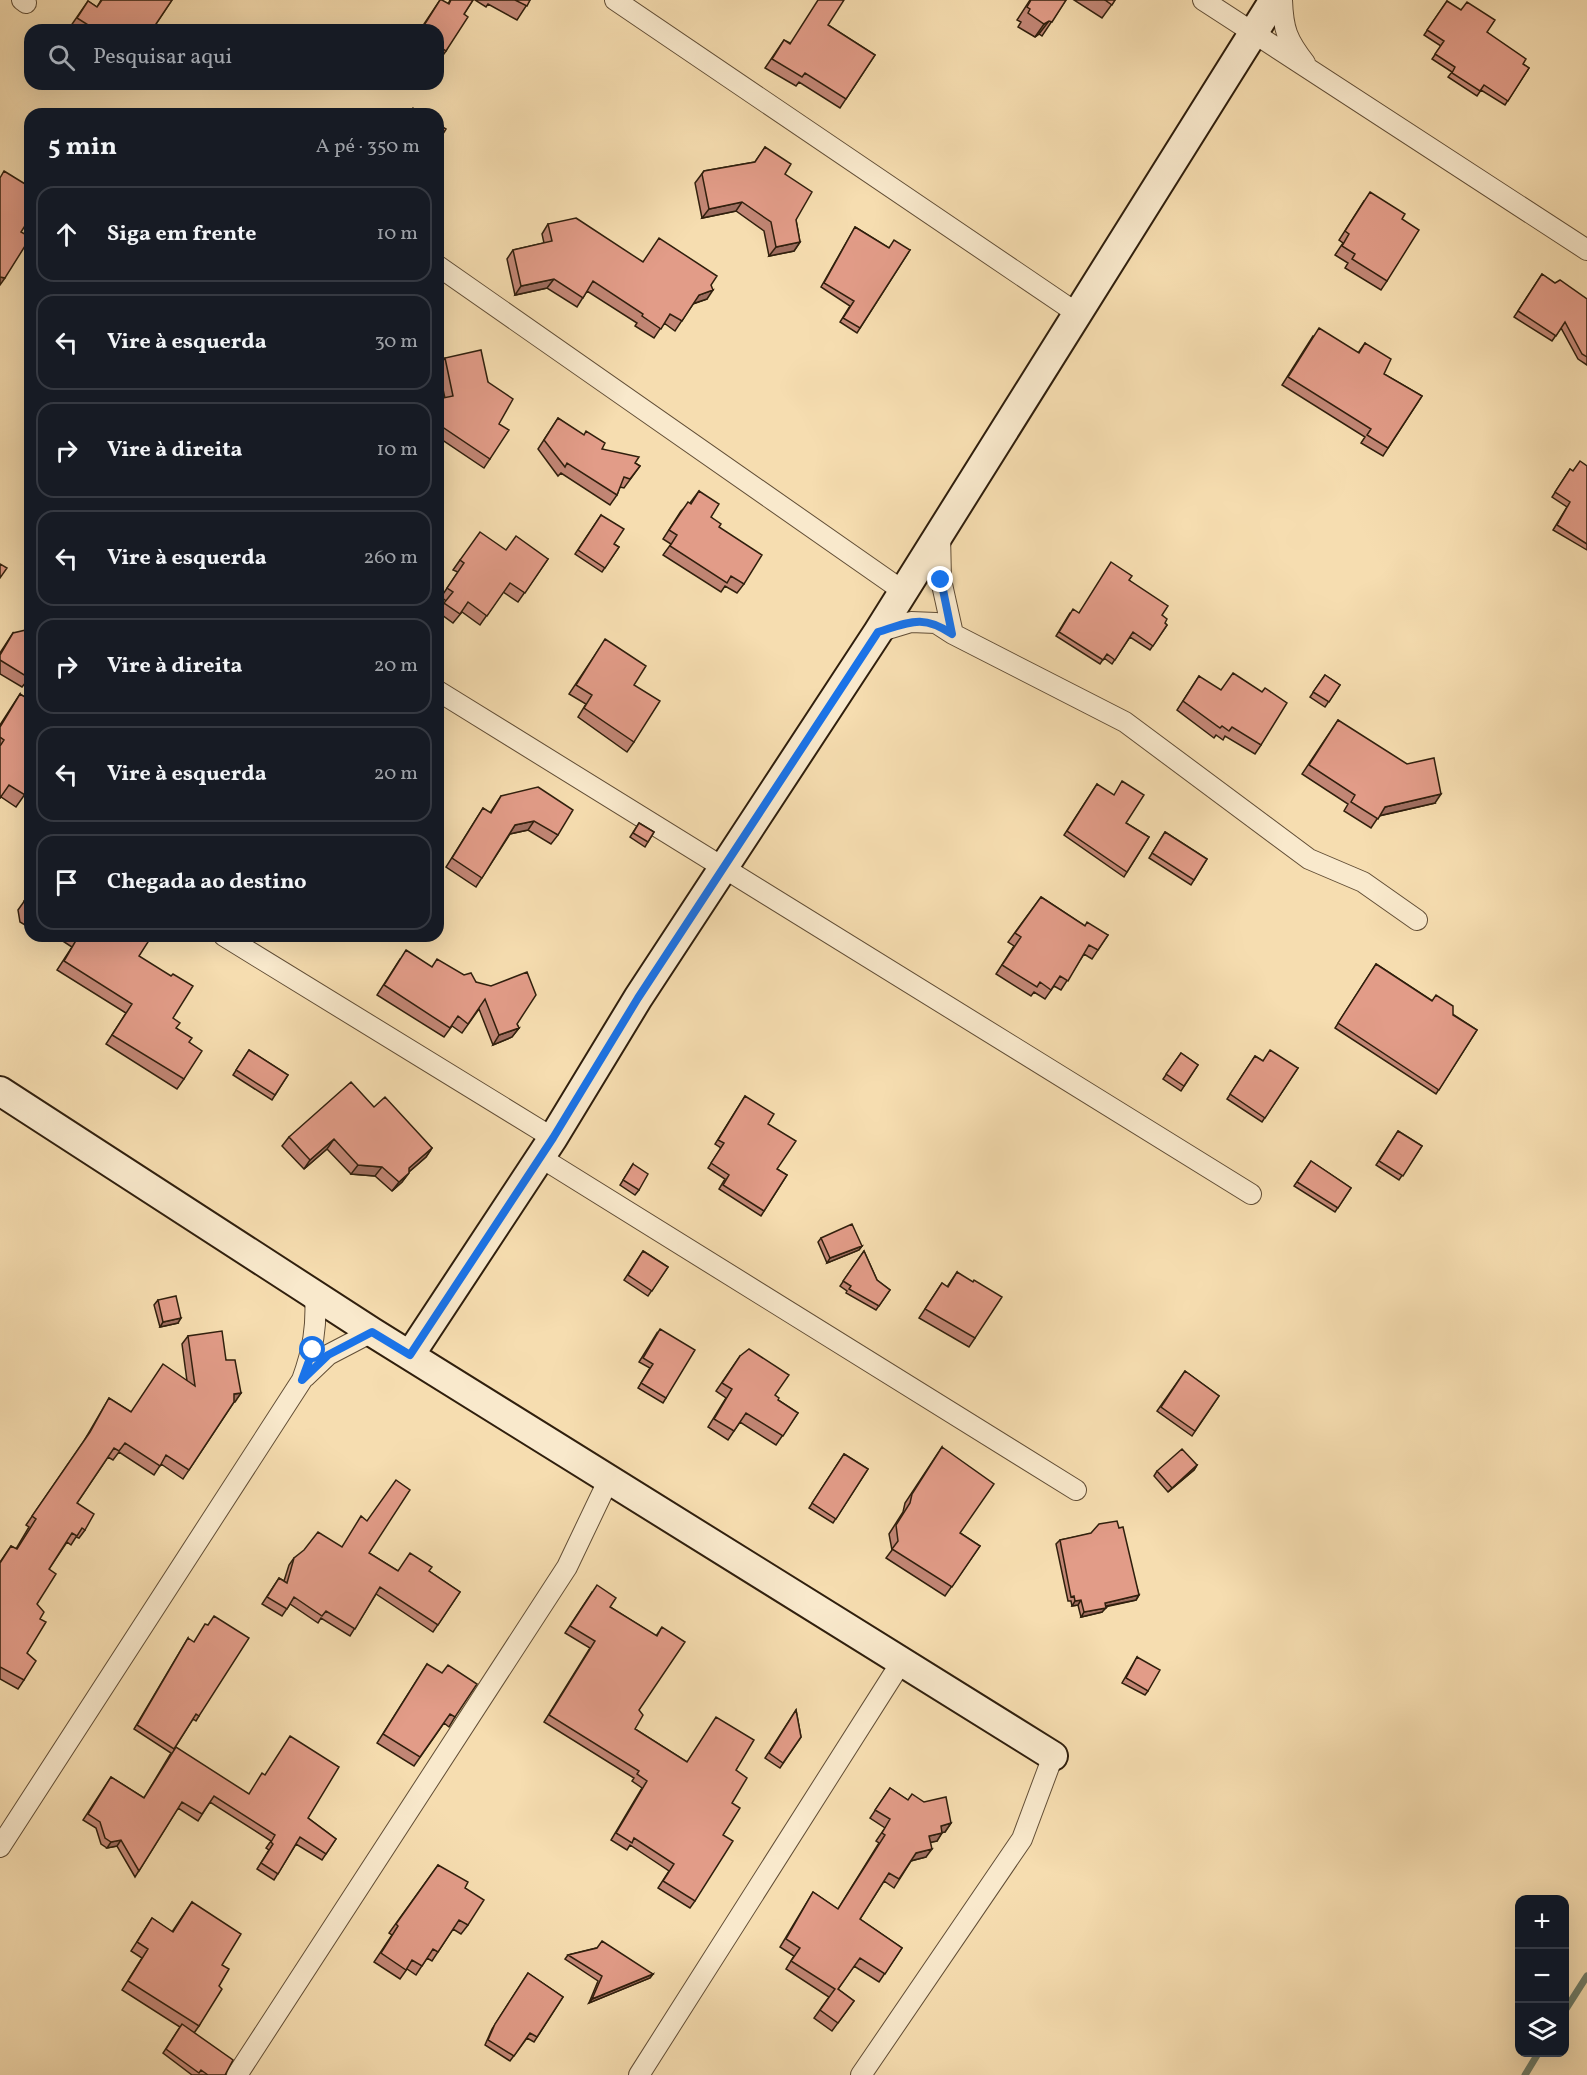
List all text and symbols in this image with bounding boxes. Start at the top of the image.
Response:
search box [24,24,444,90]
icon: search [45,41,78,74]
text: Pesquisar aqui [93,42,232,73]
text: 5 min [48,129,117,165]
text: A pé · 350 m [316,133,420,161]
icon: ahead [50,218,83,251]
text: Siga em frente [107,219,257,250]
text: 10 m [377,220,418,248]
icon: left [50,326,83,359]
text: Vire à esquerda [107,327,267,358]
text: 30 m [374,328,418,356]
icon: right [50,434,83,467]
text: Vire à direita [107,435,243,466]
text: 10 m [377,436,418,464]
icon: left [50,542,83,575]
text: Vire à esquerda [107,543,267,574]
text: 260 m [363,544,418,572]
route end [927,566,953,592]
icon: right [50,650,83,683]
text: Vire à direita [107,651,243,682]
text: 20 m [374,652,418,680]
icon: left [50,758,83,791]
text: Vire à esquerda [107,759,267,790]
text: 20 m [374,760,418,788]
icon: arrive [50,866,83,899]
text: Chegada ao destino [107,867,307,898]
route start [299,1336,325,1362]
map controls [1515,1895,1569,2057]
button: + [1515,1895,1569,1949]
button: − [1515,1949,1569,2003]
button: layers [1515,2003,1569,2057]

